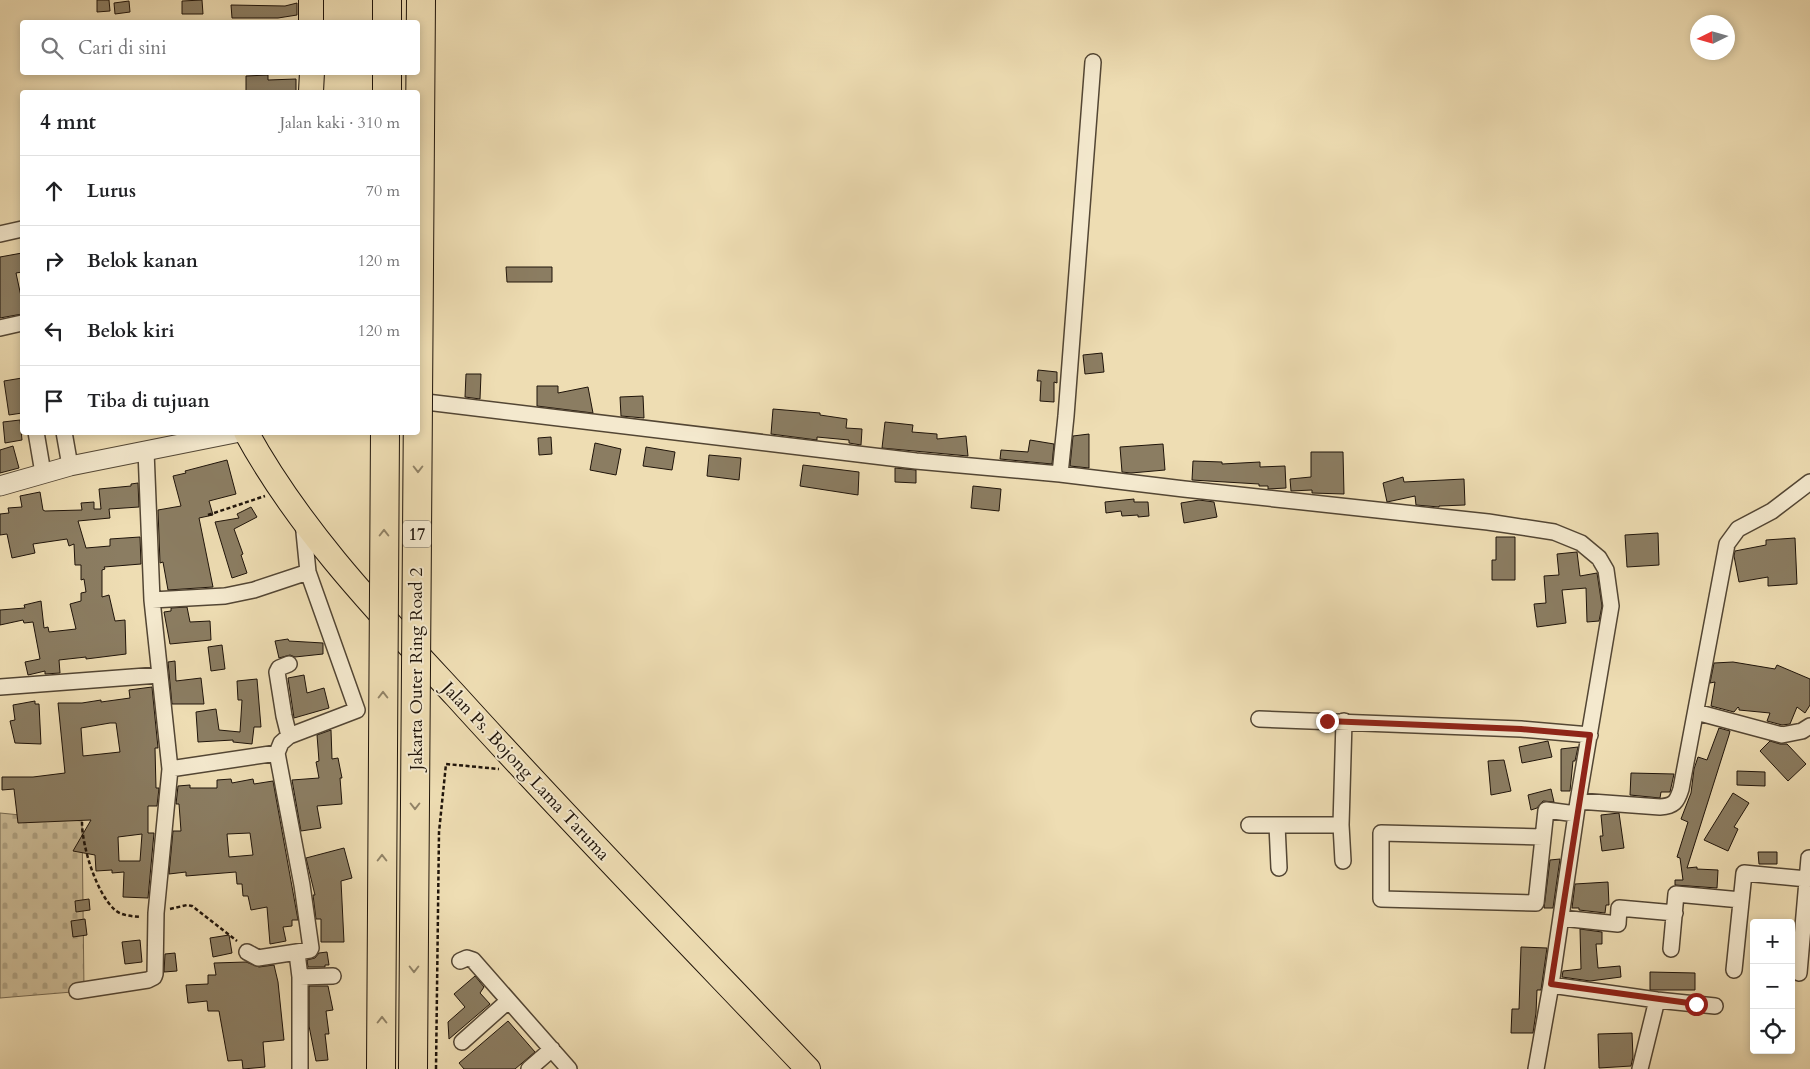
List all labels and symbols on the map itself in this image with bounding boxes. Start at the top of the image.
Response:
north arrow [1690,15,1735,60]
one-way arrow [413,465,423,473]
road number: 17 [403,520,431,548]
one-way arrow [379,529,389,536]
street label: Jakarta Outer Ring Road 2 [404,567,429,774]
street label: Jalan Ps. Bojong Lama Taruma [434,674,615,866]
one-way arrow [378,691,388,699]
route end [1316,710,1339,733]
one-way arrow [410,802,420,810]
one-way arrow [377,854,387,862]
one-way arrow [409,965,419,973]
route start [1685,993,1708,1016]
one-way arrow [376,1016,387,1024]

